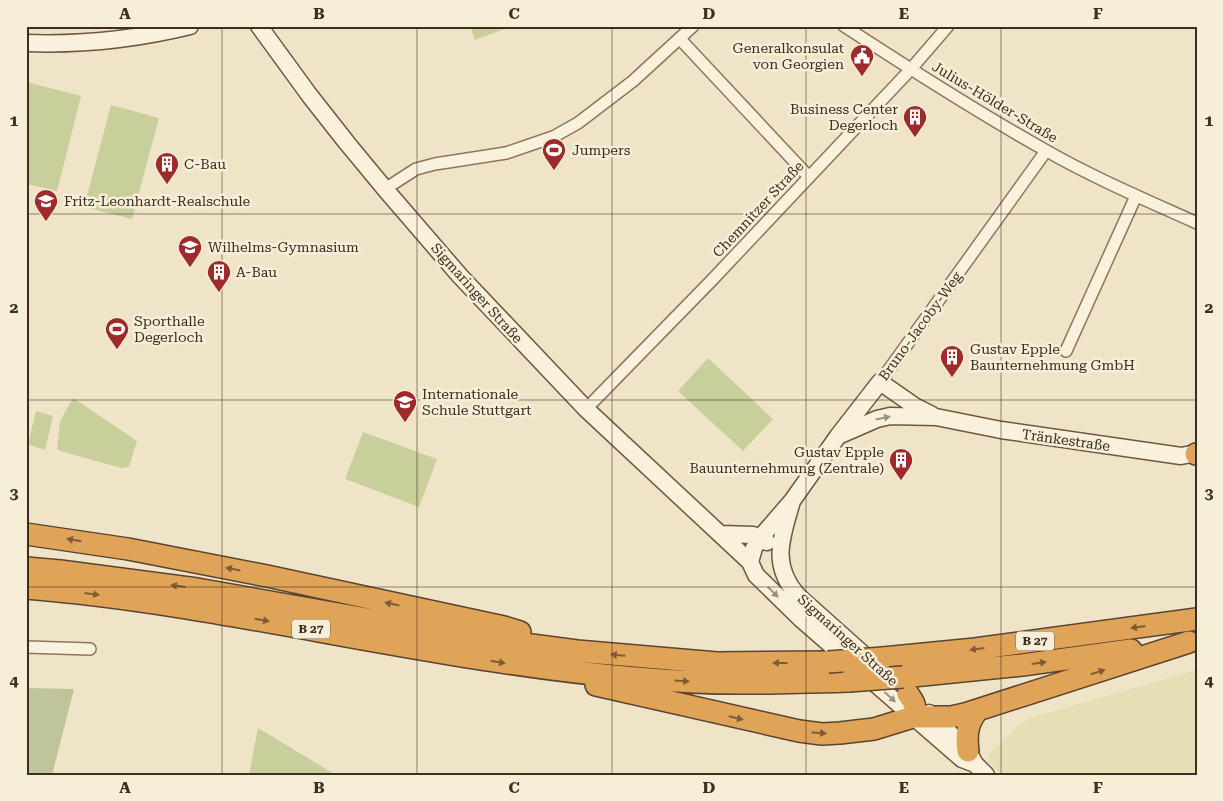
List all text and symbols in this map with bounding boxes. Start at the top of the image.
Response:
text: A [119,4,131,23]
text: B [313,4,325,23]
text: C [508,4,520,23]
text: D [703,4,716,23]
text: E [899,4,909,23]
text: F [1093,4,1103,23]
place label: Generalkonsulat von Georgien [733,40,844,72]
public building icon: Generalkonsulat von Georgien [849,43,875,77]
street label: Julius-Hölder-Straße [929,58,1061,146]
place label: Business Center Degerloch [790,101,898,133]
building icon: Business Center Degerloch [902,104,928,138]
text: 1 [10,111,19,130]
text: 1 [1205,111,1214,130]
sports icon: Jumpers [541,137,567,171]
place label: Jumpers [572,142,631,158]
building icon: C-Bau [154,151,180,185]
place label: C-Bau [184,156,226,172]
street label: Chemnitzer Straße [709,157,807,260]
school or university icon: Fritz-Leonhardt-Realschule [33,188,59,222]
place label: Fritz-Leonhardt-Realschule [64,193,251,209]
school or university icon: Wilhelms-Gymnasium [177,234,203,268]
place label: Wilhelms-Gymnasium [208,239,359,255]
street label: Sigmaringer Straße [428,240,526,346]
building icon: A-Bau [206,259,232,293]
place label: A-Bau [236,264,277,280]
street label: Bruno-Jacoby-Weg [875,268,965,384]
text: 2 [10,298,19,317]
text: 2 [1205,298,1214,317]
place label: Sporthalle Degerloch [134,313,205,345]
sports icon: Sporthalle Degerloch [104,316,130,350]
place label: Gustav Epple Baunternehmung GmbH [970,341,1135,373]
building icon: Gustav Epple Baunternehmung GmbH [939,344,965,378]
place label: Internationale Schule Stuttgart [422,386,532,418]
school or university icon: Internationale Schule Stuttgart [392,389,418,423]
one-way arrow [876,414,892,422]
street label: Tränkestraße [1021,426,1111,454]
place label: Gustav Epple Bauunternehmung (Zentrale) [689,444,884,476]
building icon: Gustav Epple Bauunternehmung (Zentrale) [888,447,914,481]
text: 3 [10,484,19,503]
text: 3 [1205,484,1214,503]
one-way arrow [65,536,81,544]
one-way arrow [225,565,241,573]
one-way arrow [169,582,185,590]
one-way arrow [767,586,779,598]
one-way arrow [85,590,101,598]
street label: Sigmaringer Straße [795,591,901,689]
one-way arrow [385,600,400,608]
one-way arrow [254,617,270,625]
road number: B 27 [292,620,330,638]
one-way arrow [1130,623,1146,631]
road number: B 27 [1016,631,1054,650]
one-way arrow [969,645,985,653]
one-way arrow [609,651,625,659]
one-way arrow [490,658,506,666]
one-way arrow [771,659,787,667]
one-way arrow [1031,659,1047,667]
one-way arrow [1091,667,1106,675]
text: 4 [10,671,19,690]
text: 4 [1205,671,1214,690]
one-way arrow [675,678,691,686]
one-way arrow [884,691,896,703]
one-way arrow [728,714,743,722]
one-way arrow [811,730,827,738]
text: A [119,778,131,797]
text: B [313,778,325,797]
text: C [508,778,520,797]
text: D [703,778,716,797]
text: E [899,778,909,797]
text: F [1093,778,1103,797]

